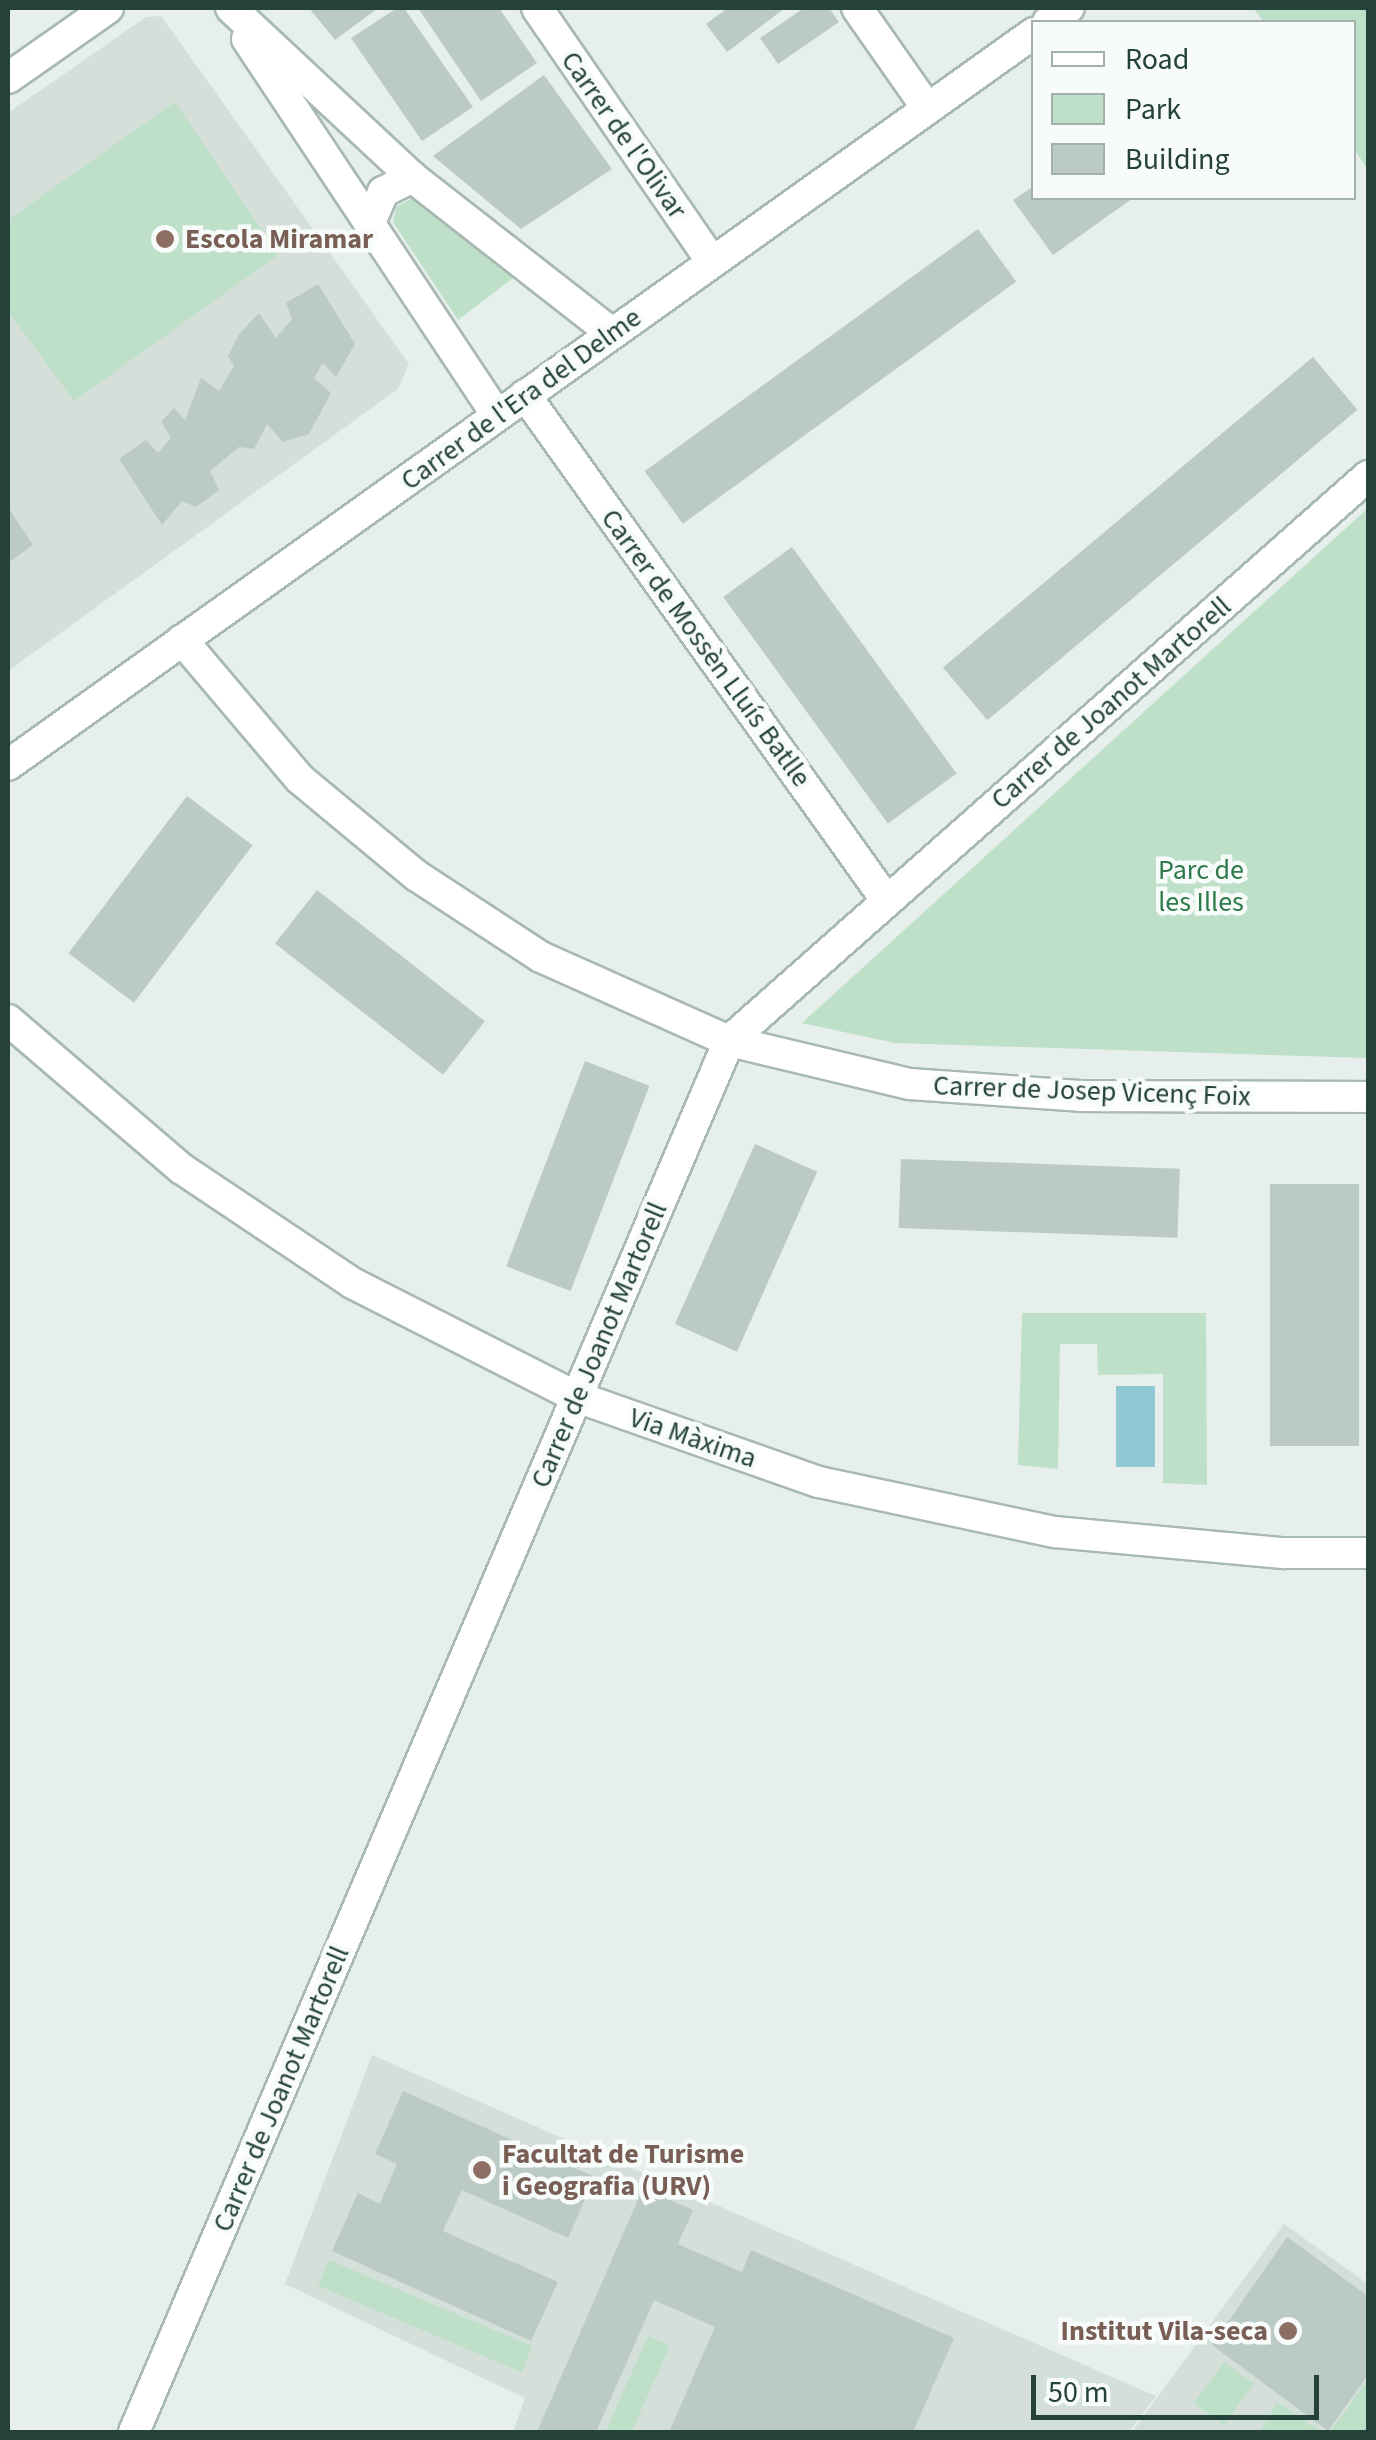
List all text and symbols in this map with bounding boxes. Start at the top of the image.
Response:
legend [1031,20,1356,200]
text: Road [1125,38,1189,81]
street label: Carrer de l'Olivar [554,45,694,225]
text: Park [1125,88,1181,131]
text: Building [1125,138,1230,181]
place label: Escola Miramar [185,222,373,256]
marker: Escola Miramar [154,228,176,250]
street label: Carrer de l'Era del Delme [394,301,648,497]
street label: Carrer de Mossèn Lluís Batlle [594,503,818,793]
street label: Carrer de Joanot Martorell [984,590,1238,816]
park label: Parc de les Illes [1158,853,1244,919]
street label: Carrer de Josep Vicenç Foix [933,1069,1251,1113]
street label: Carrer de Joanot Martorell [524,1197,674,1493]
street label: Via Màxima [625,1401,761,1475]
street label: Carrer de Joanot Martorell [206,1941,356,2237]
place label: Facultat de Turisme i Geografia (URV) [502,2137,744,2203]
marker: Facultat de Turisme i Geografia (URV) [471,2159,493,2181]
place label: Institut Vila-seca [1060,2314,1268,2348]
marker: Institut Vila-seca [1277,2320,1299,2342]
scale bar [1036,2355,1324,2417]
text: 50 m [1048,2371,1109,2414]

